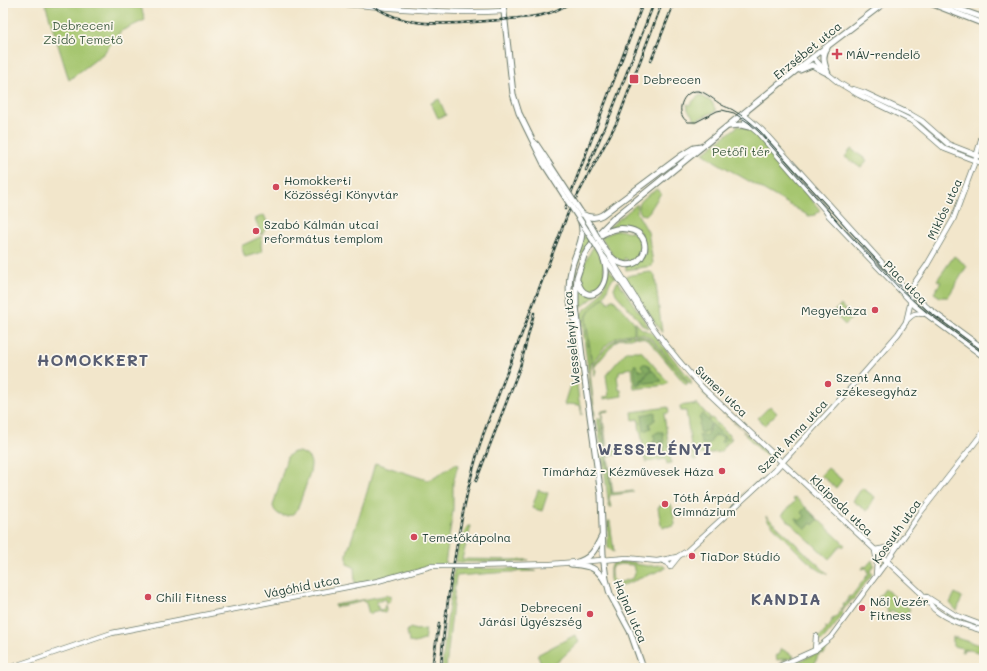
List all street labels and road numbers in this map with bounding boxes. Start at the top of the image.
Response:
street label: Erzsébet utca [770,18,844,82]
street label: Miklós utca [923,176,965,242]
street label: Piac utca [881,257,931,307]
street label: Wesselényi utca [559,290,583,386]
street label: Sumen utca [692,362,752,420]
street label: Szent Anna utca [753,395,831,477]
street label: Klaipeda utca [807,471,877,539]
street label: Kossuth utca [868,496,924,566]
street label: Vágóhíd utca [263,571,341,601]
street label: Hajnal utca [610,577,652,645]

